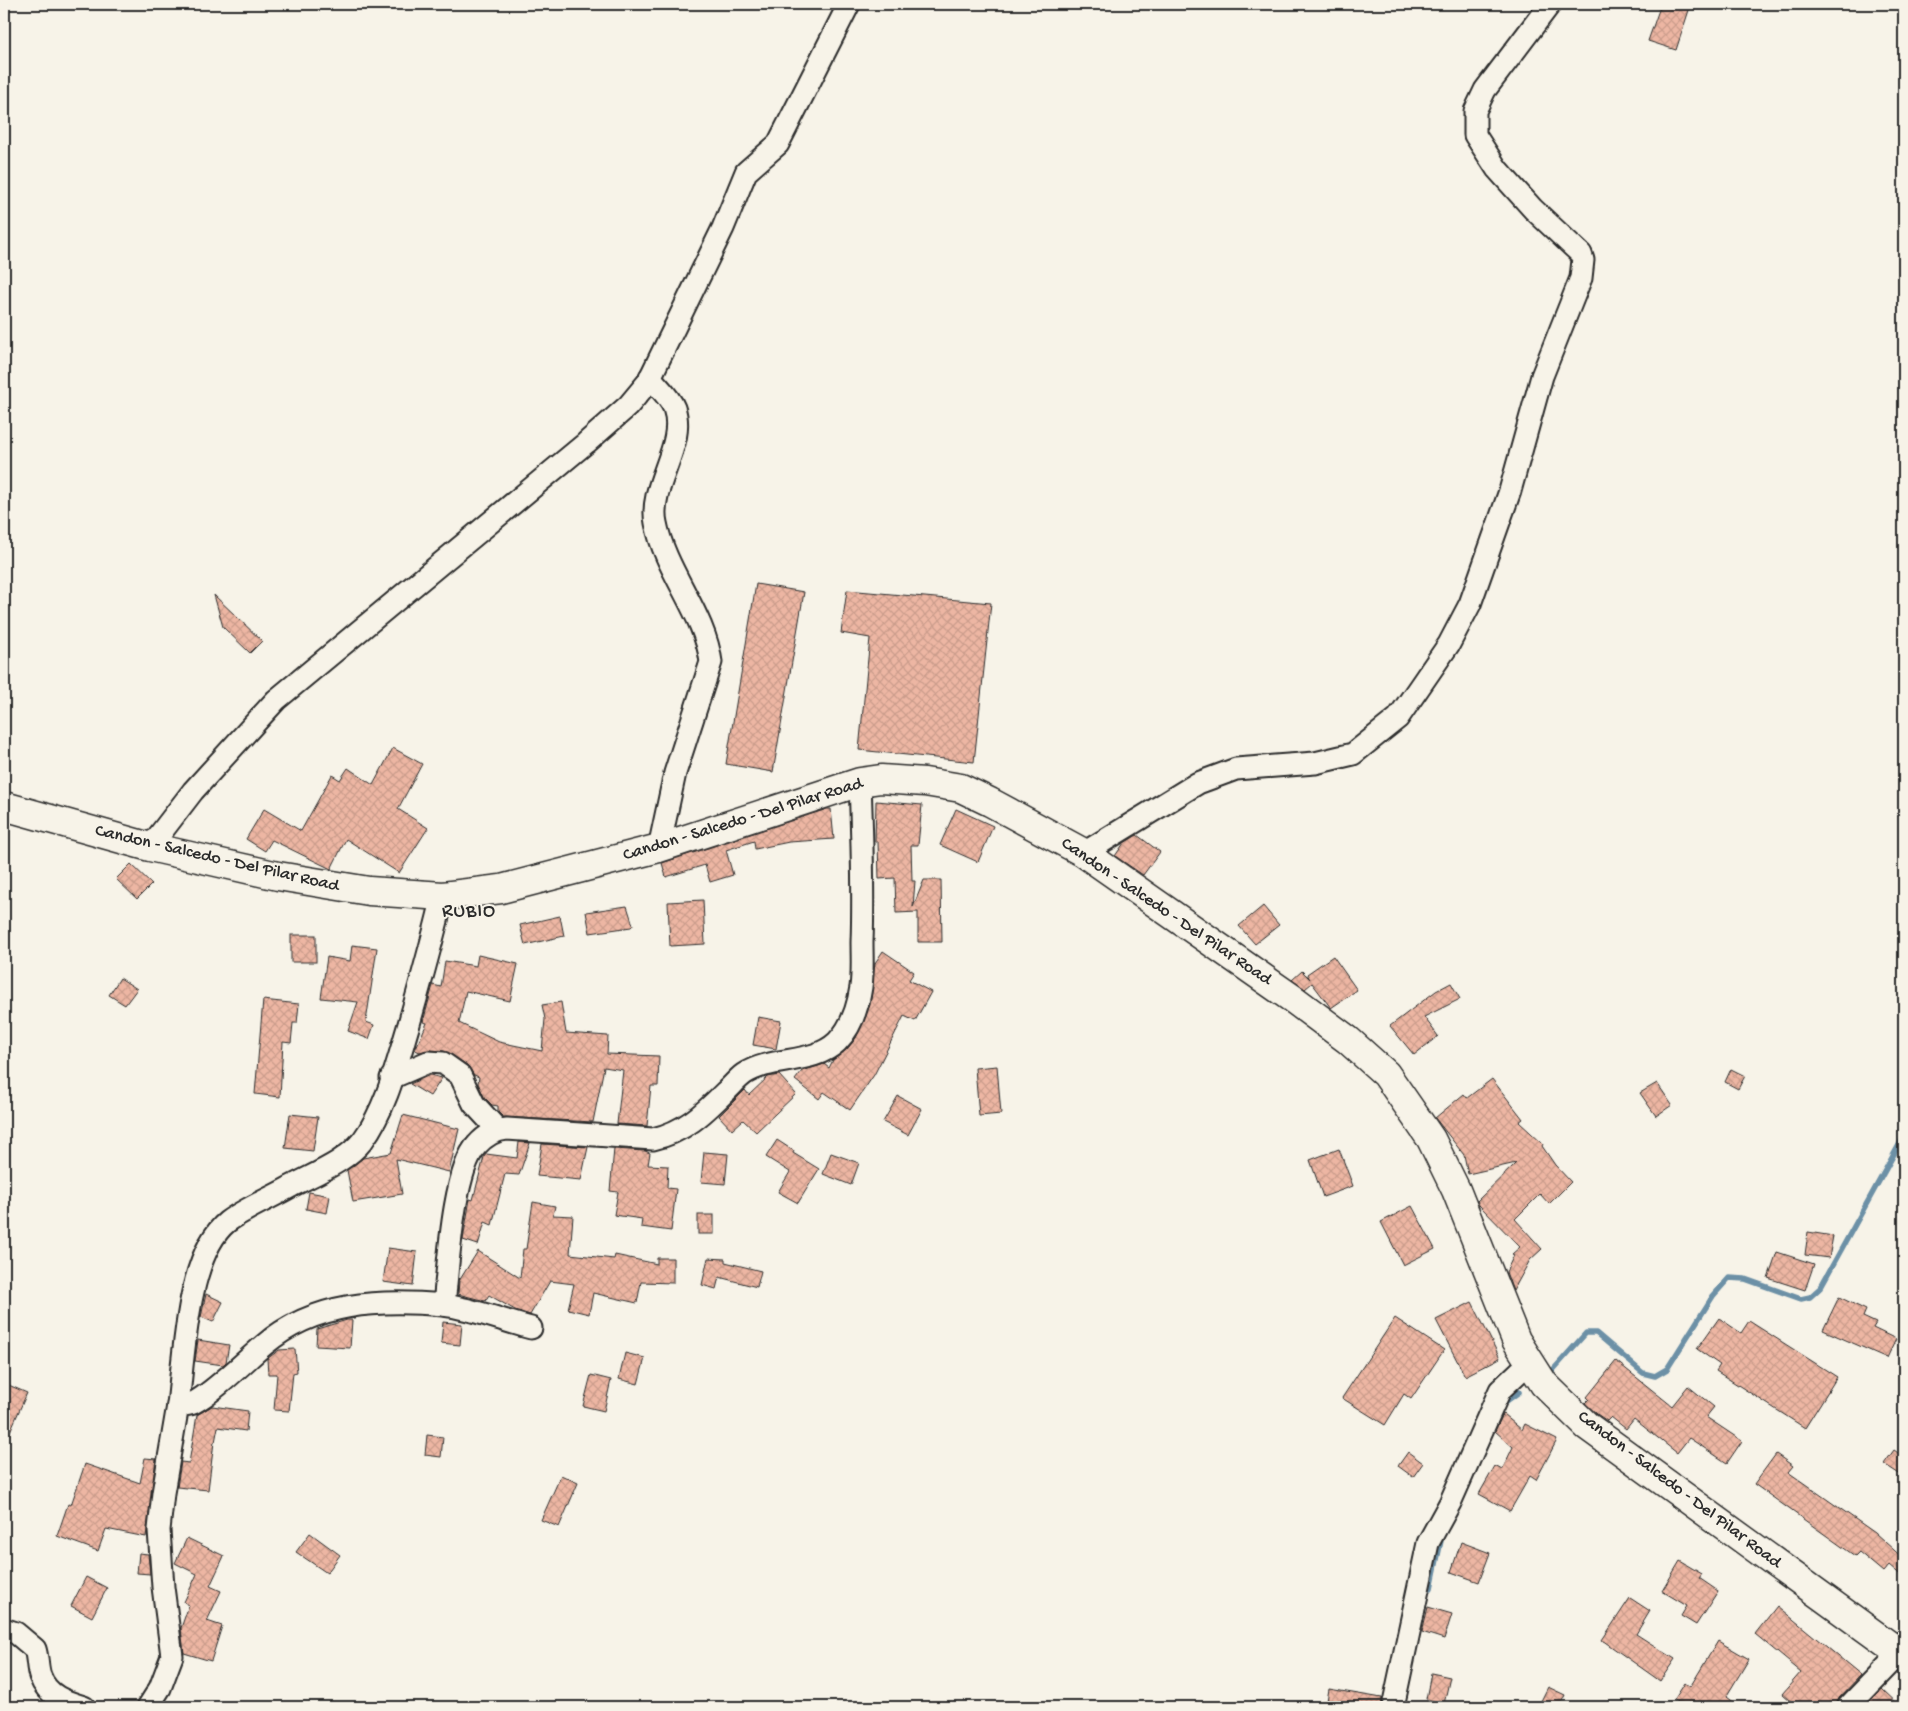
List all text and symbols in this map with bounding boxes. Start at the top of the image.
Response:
street label: Candon - Salcedo - Del Pilar Road [621,773,867,867]
street label: Candon - Salcedo - Del Pilar Road [93,821,342,898]
street label: Candon - Salcedo - Del Pilar Road [1057,833,1277,991]
district label: RUBIO [442,901,496,924]
street label: Candon - Salcedo - Del Pilar Road [1573,1406,1786,1574]

